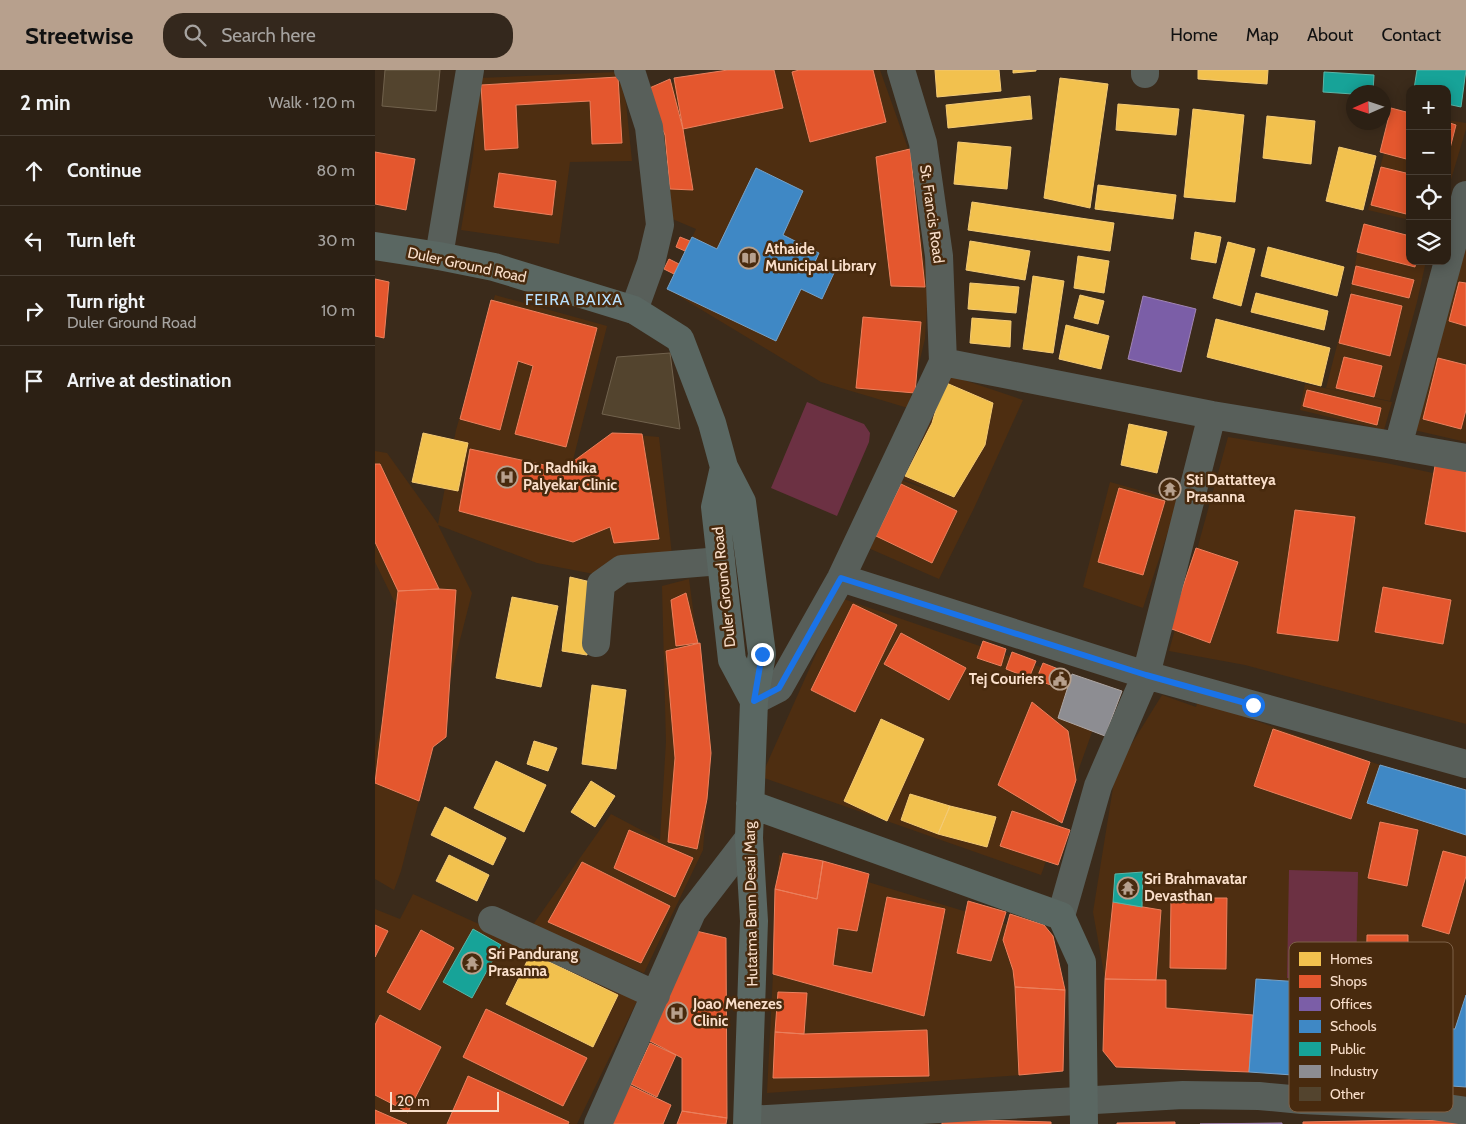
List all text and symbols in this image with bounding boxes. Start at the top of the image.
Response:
search box [163,13,513,58]
text: Streetwise [25,21,133,50]
icon: search [181,21,209,49]
text: Search here [221,24,316,47]
text: Home [1170,24,1218,46]
text: Map [1246,24,1279,46]
text: About [1307,24,1353,46]
text: Contact [1381,24,1441,46]
north arrow [1346,85,1391,130]
map controls [1406,85,1451,265]
button: + [1406,85,1451,130]
text: 2 min [20,90,71,115]
text: Walk · 120 m [268,93,355,112]
button: − [1406,130,1451,175]
icon: ahead [20,157,48,185]
text: Continue [67,159,141,182]
text: 80 m [317,161,355,180]
street label: St. Francis Road [916,163,948,265]
button: locate [1406,175,1451,220]
button: layers [1406,220,1451,265]
icon: left [20,227,48,255]
text: Turn left [67,229,135,252]
text: 30 m [318,231,355,250]
place label: Athaide Municipal Library [765,240,877,275]
street label: Duler Ground Road [406,244,528,286]
library icon: Athaide Municipal Library [737,246,761,270]
text: Turn right [67,290,145,313]
district label: FEIRA BAIXA [525,290,623,309]
icon: right [20,297,48,325]
text: 10 m [321,301,355,320]
text: Duler Ground Road [67,313,196,332]
icon: arrive [20,367,48,395]
text: Arrive at destination [67,369,231,392]
place label: Dr. Radhika Palyekar Clinic [523,459,617,494]
hospital icon: Dr. Radhika Palyekar Clinic [495,465,519,489]
place label: Sti Dattatteya Prasanna [1186,471,1276,506]
temple icon: Sti Dattatteya Prasanna [1158,477,1182,501]
street label: Duler Ground Road [709,526,739,648]
route end [751,643,774,666]
public building icon: Tej Couriers [1048,667,1072,691]
place label: Tej Couriers [969,670,1044,688]
route start [1242,694,1265,717]
street label: Hutatma Bann Desai Marg [741,821,761,987]
place label: Sri Brahmavatar Devasthan [1144,870,1247,905]
temple icon: Sri Brahmavatar Devasthan [1116,876,1140,900]
legend [1289,942,1453,1112]
place label: Sri Pandurang Prasanna [488,945,578,980]
text: Homes [1330,950,1373,968]
temple icon: Sri Pandurang Prasanna [460,951,484,975]
text: Shops [1330,972,1367,990]
place label: Joao Menezes Clinic [692,995,782,1030]
text: Offices [1330,995,1372,1013]
hospital icon: Joao Menezes Clinic [665,1001,689,1025]
text: Schools [1330,1017,1377,1035]
text: Public [1330,1040,1366,1058]
text: Industry [1330,1062,1378,1080]
text: Other [1330,1085,1365,1103]
scale bar [390,1089,499,1112]
text: 20 m [397,1092,430,1110]

